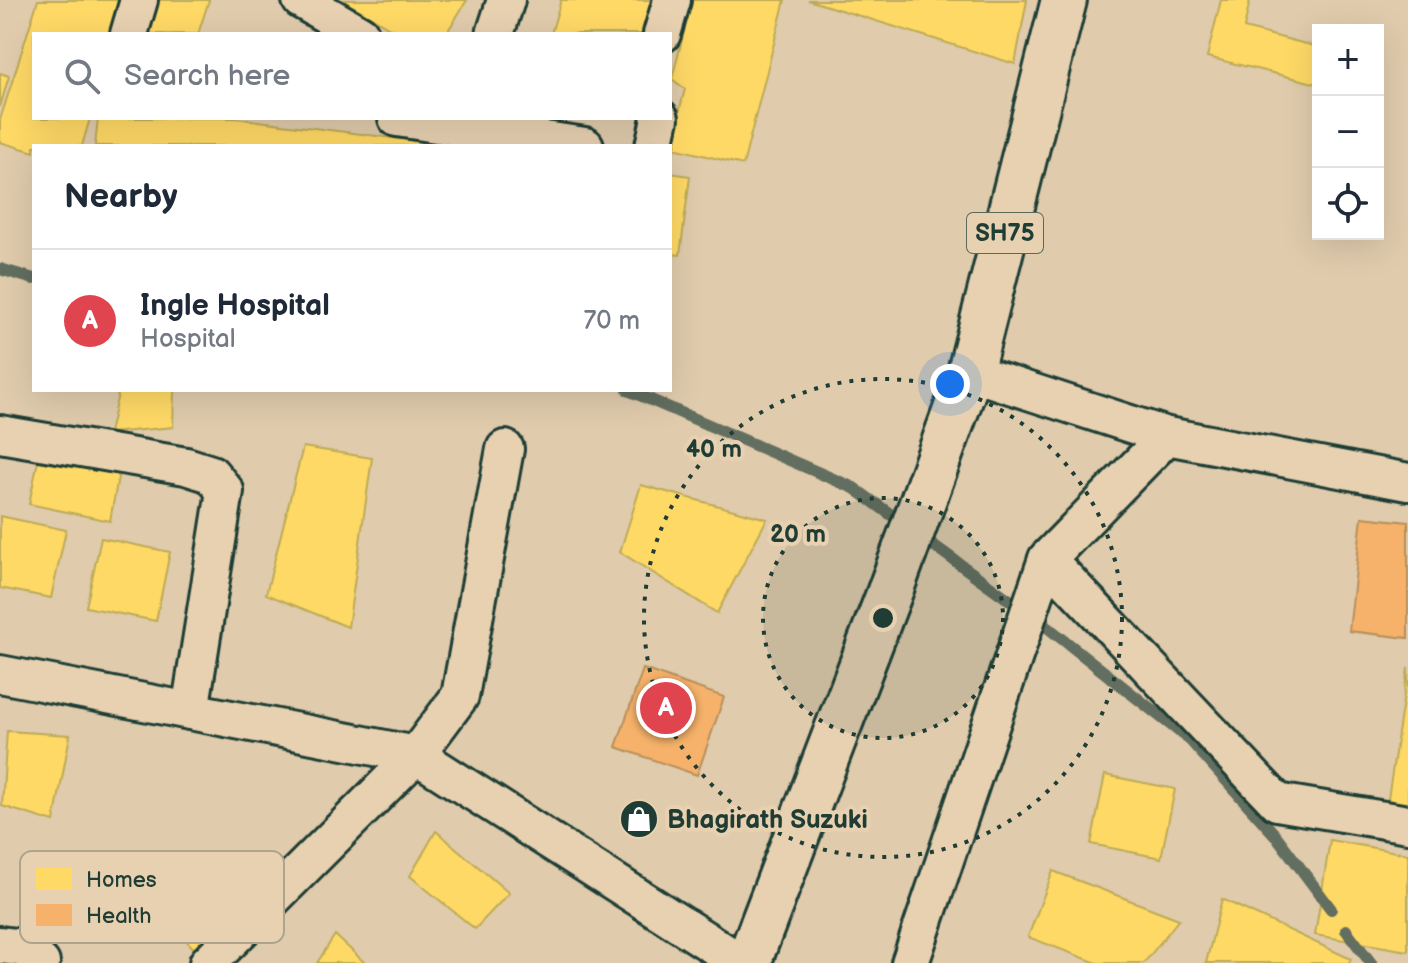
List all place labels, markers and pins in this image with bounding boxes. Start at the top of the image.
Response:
centre of rings [869,604,897,632]
pin: A [640,678,692,738]
shop icon: Bhagirath Suzuki [618,798,660,840]
place label: Bhagirath Suzuki [667,805,868,836]

